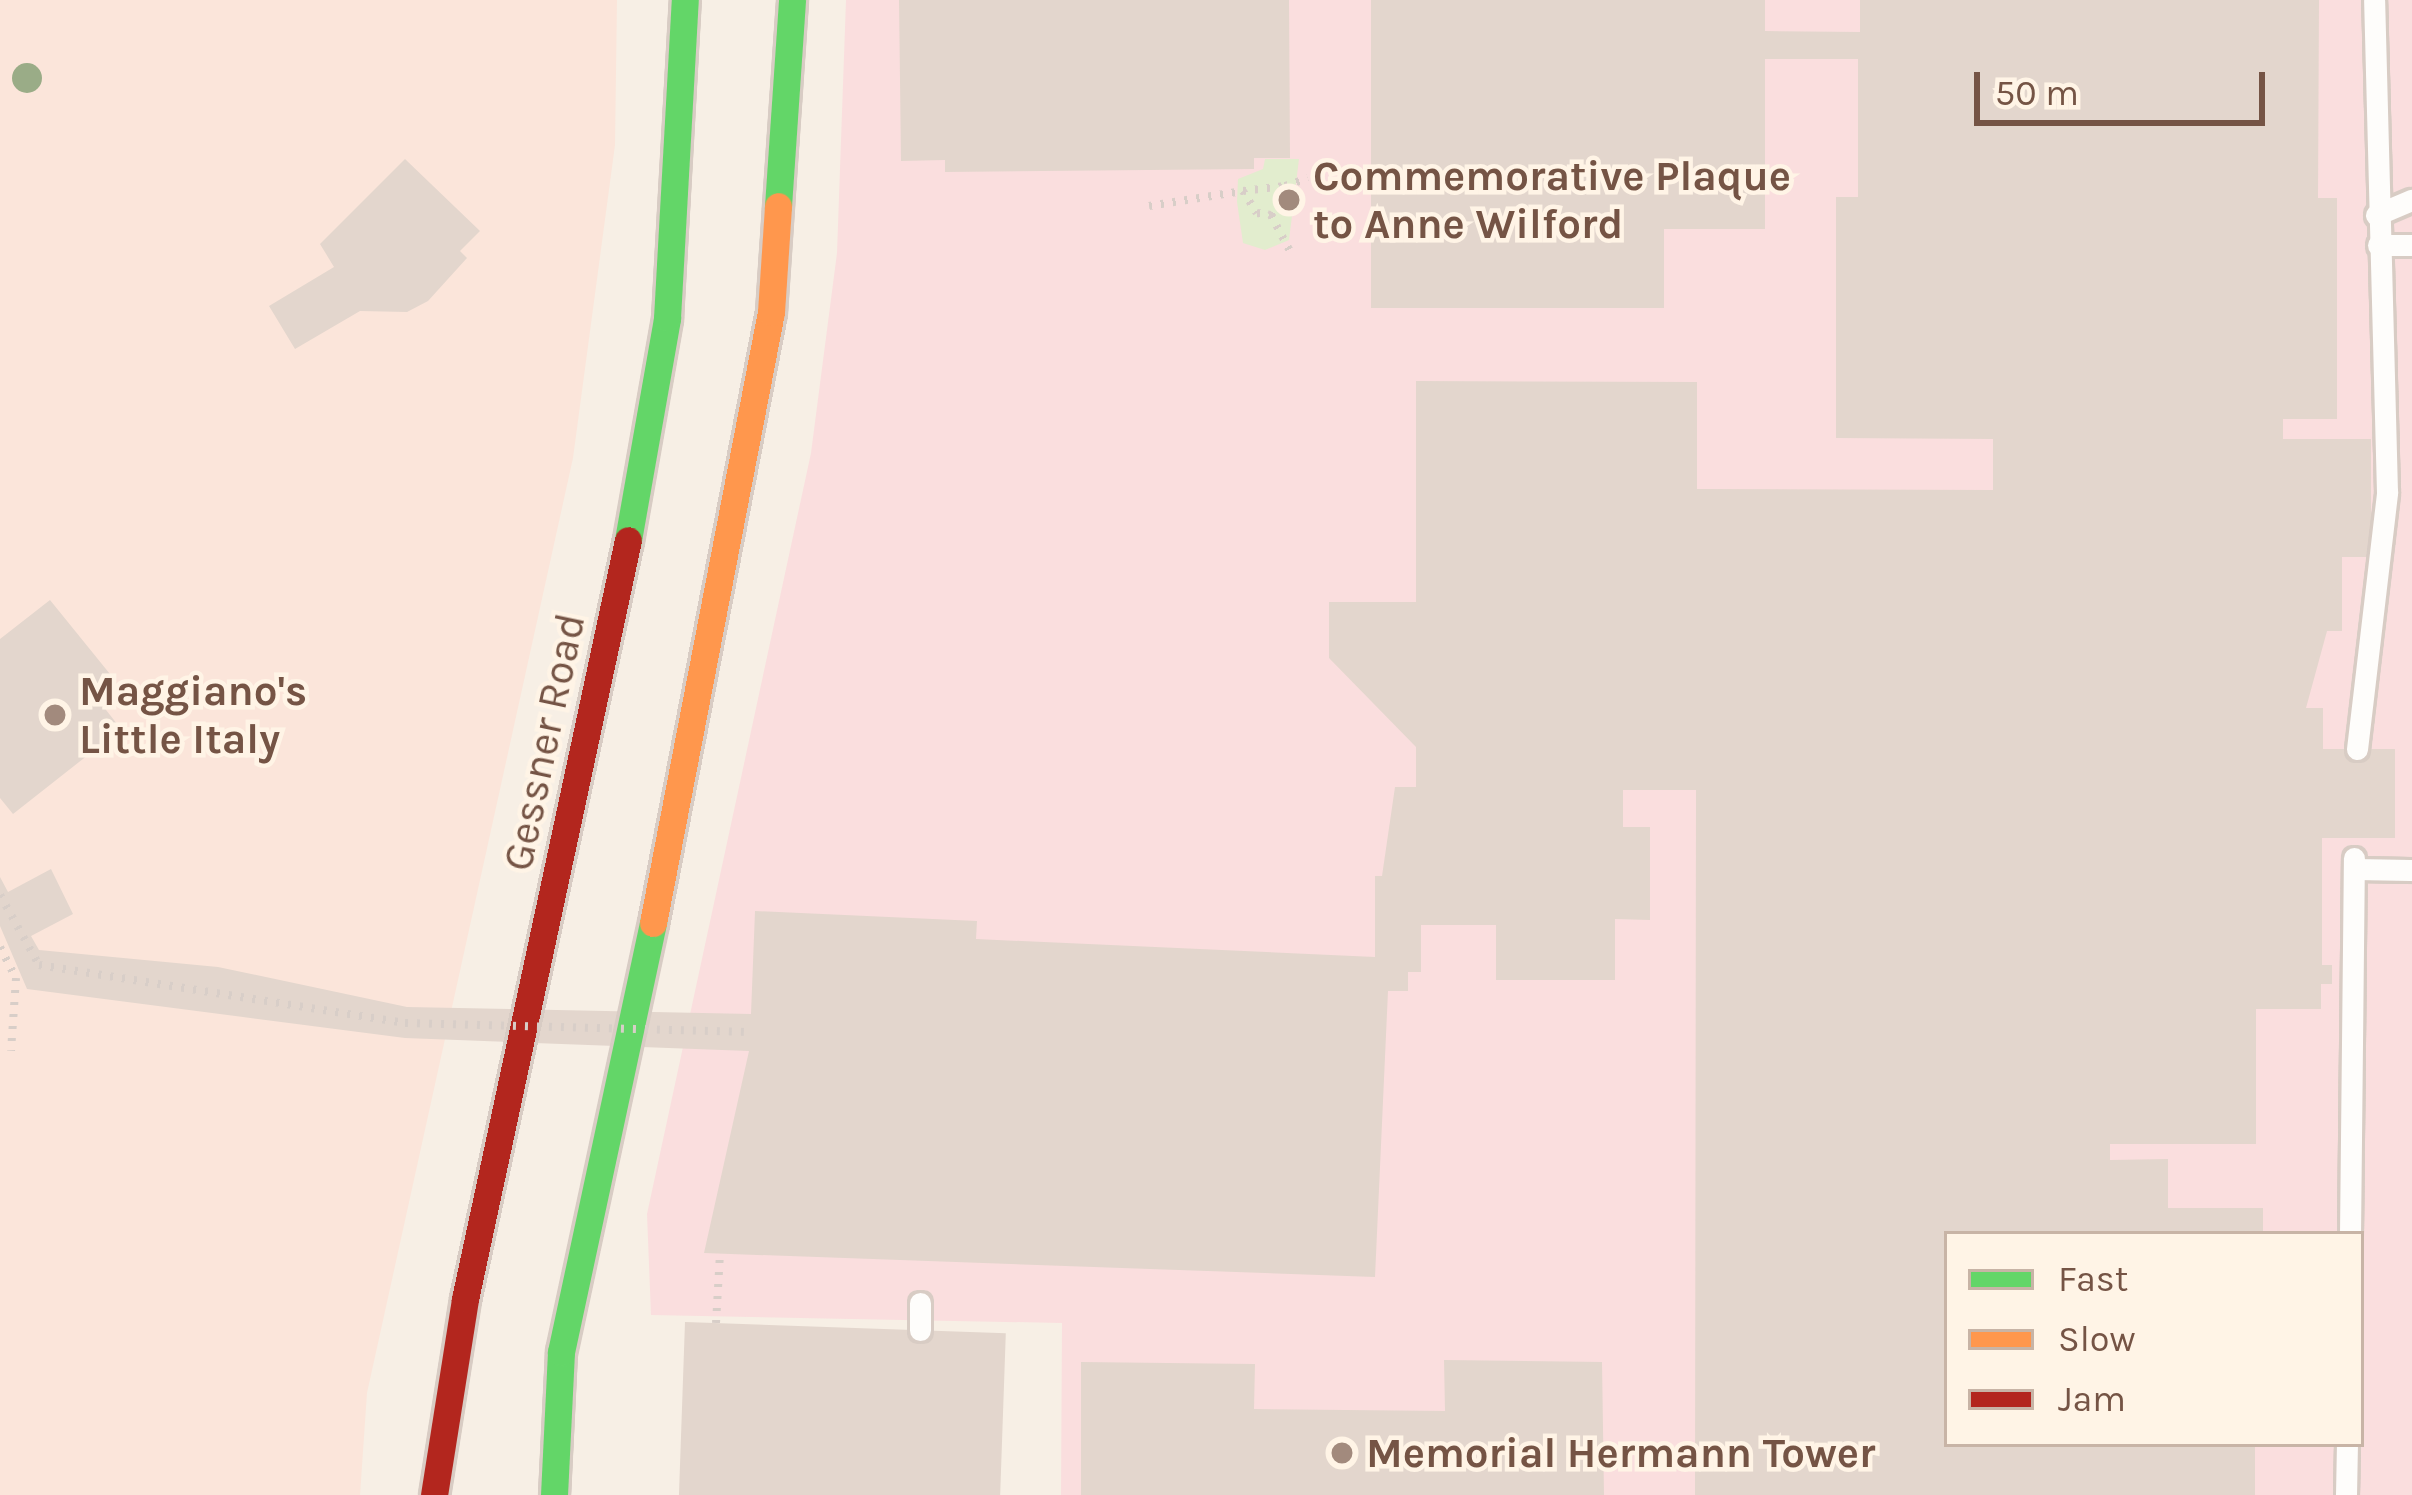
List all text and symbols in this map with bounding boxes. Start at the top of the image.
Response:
scale bar [1980,48,2271,122]
text: 50 m [1995,72,2079,114]
place label: Commemorative Plaque to Anne Wilford [1313,151,1791,249]
marker: Commemorative Plaque to Anne Wilford [1276,187,1302,213]
street label: Gessner Road [492,609,596,875]
place label: Maggiano's Little Italy [79,666,307,764]
marker: Maggiano's Little Italy [42,702,68,728]
legend [1944,1231,2364,1447]
text: Fast [2058,1258,2128,1300]
text: Slow [2058,1318,2136,1360]
text: Jam [2058,1378,2126,1420]
place label: Memorial Hermann Tower [1366,1428,1875,1478]
marker: Memorial Hermann Tower [1329,1440,1355,1466]

